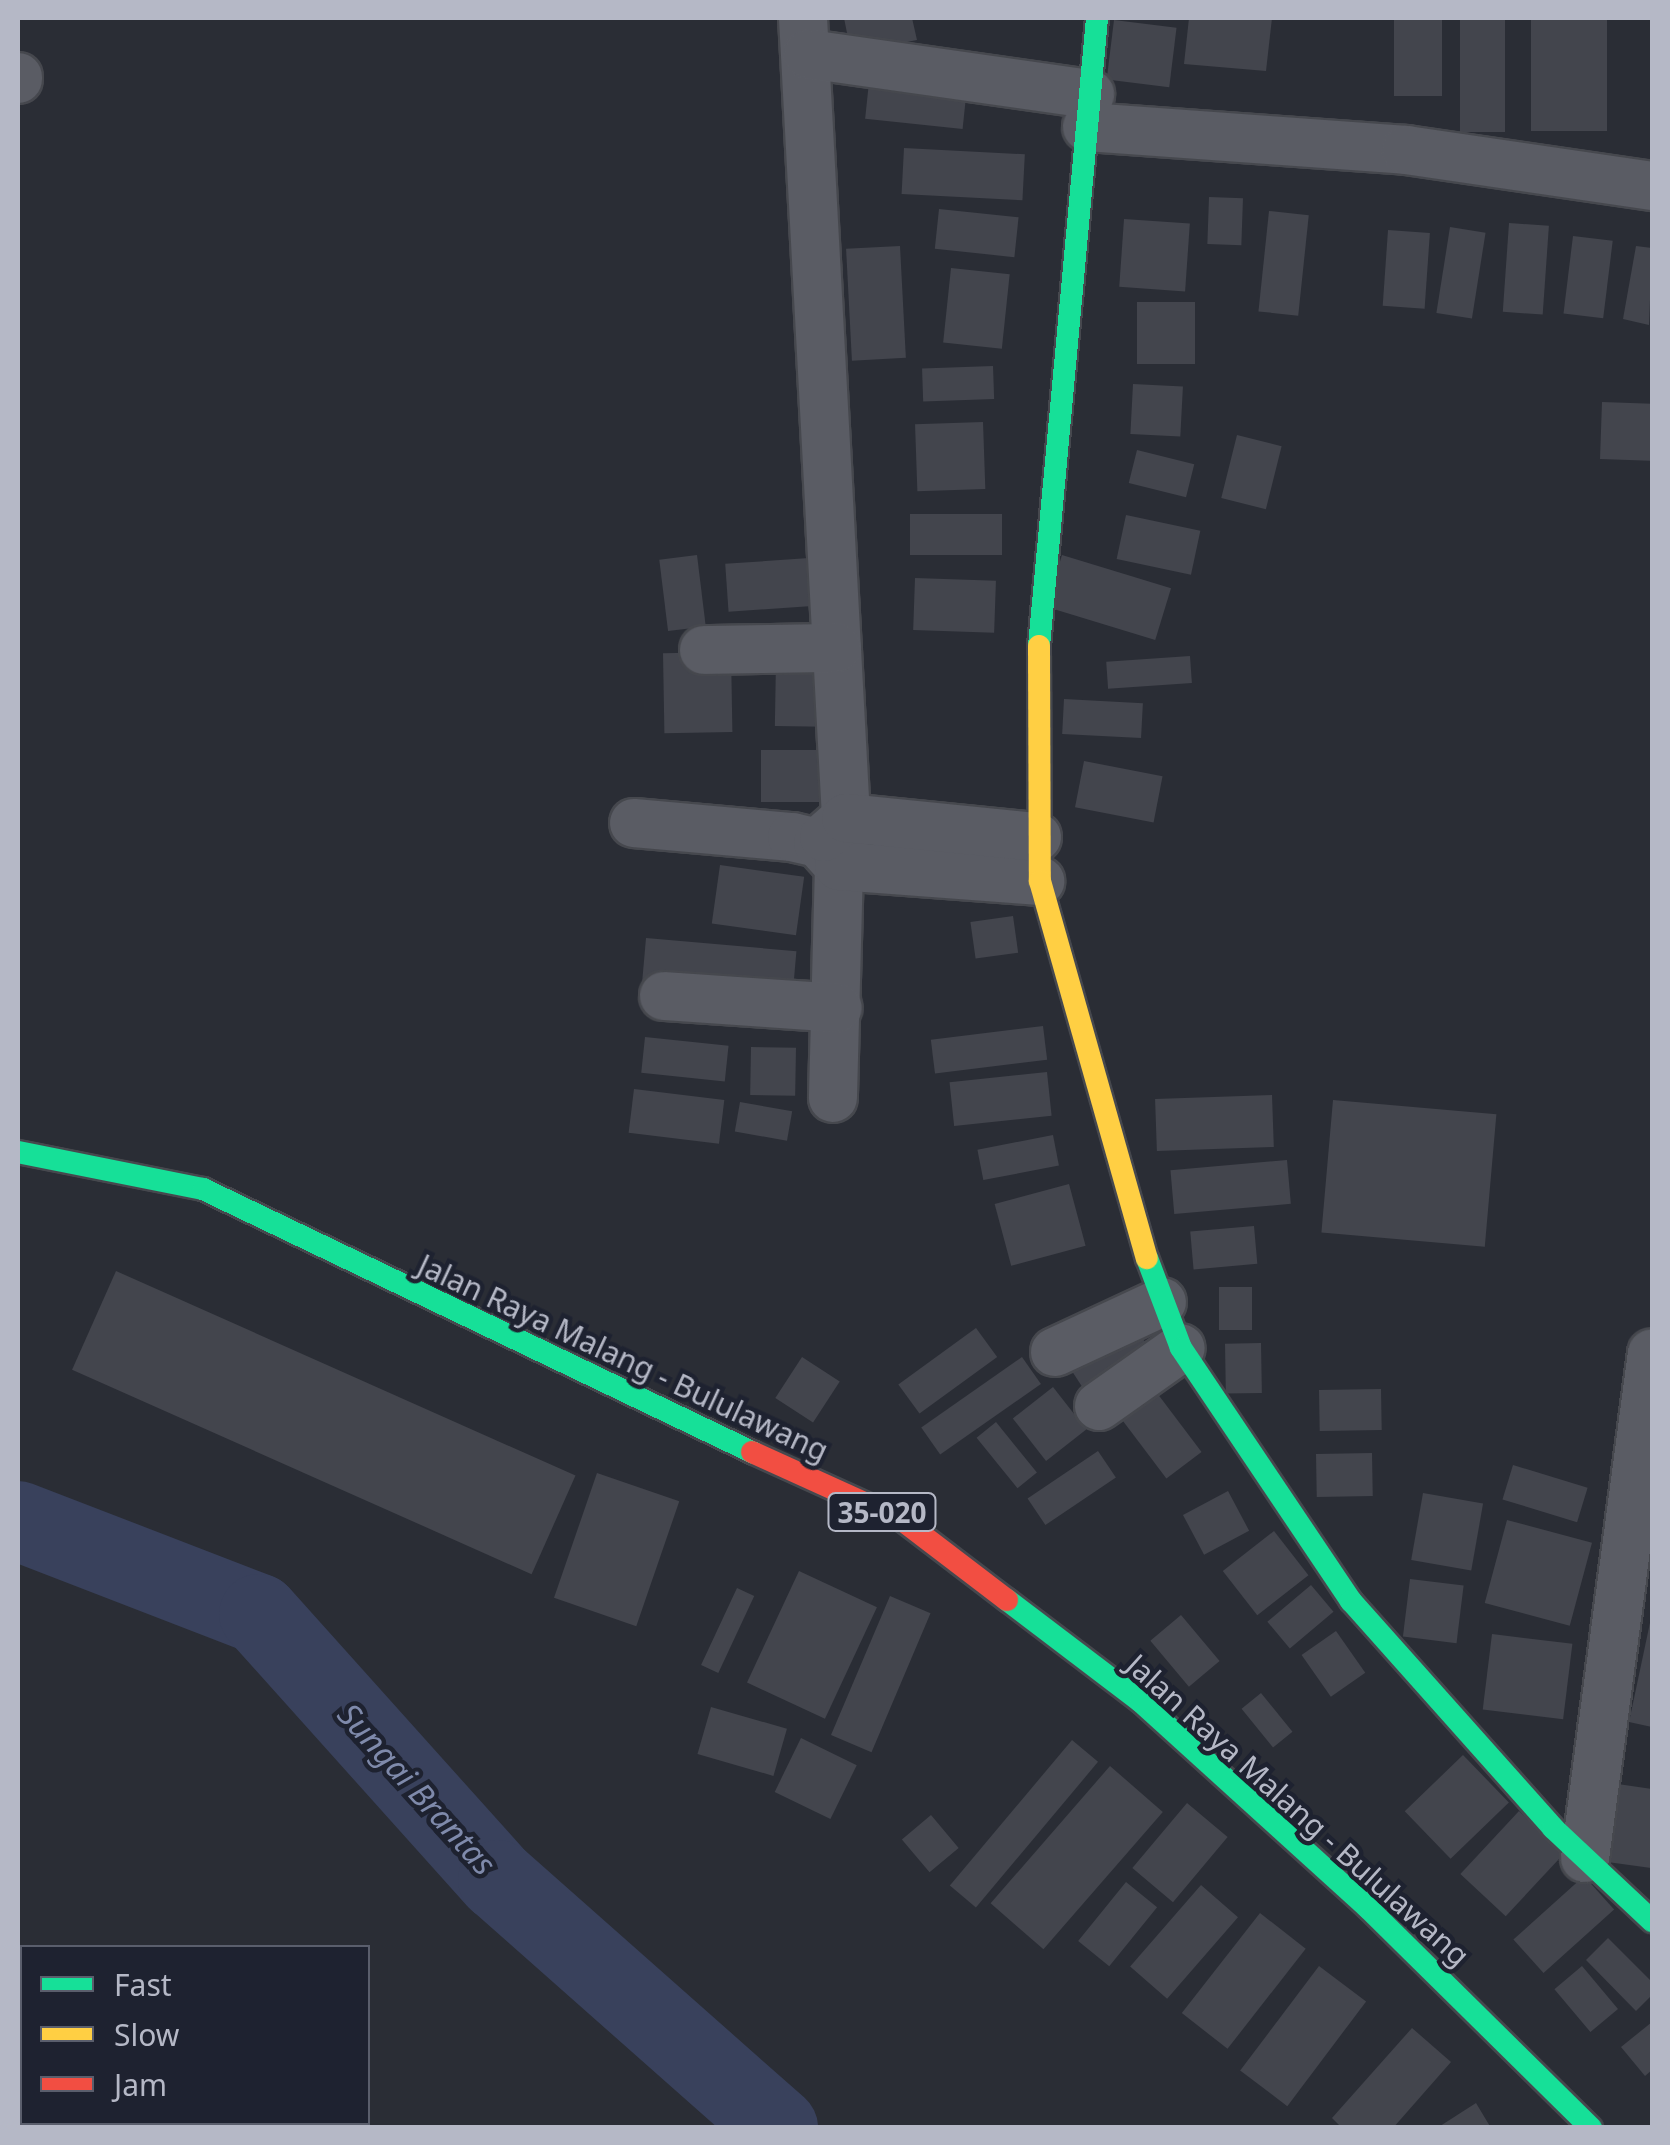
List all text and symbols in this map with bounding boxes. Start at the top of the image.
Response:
street label: Jalan Raya Malang - Bululawang [412,1247,834,1469]
road number: 35-020 [827,1489,937,1535]
street label: Jalan Raya Malang - Bululawang [1119,1647,1477,1973]
water label: Sungai Brantas [330,1695,504,1883]
legend [20,1945,370,2125]
text: Fast [114,1964,172,2005]
text: Slow [114,2014,179,2055]
text: Jam [114,2064,167,2105]

